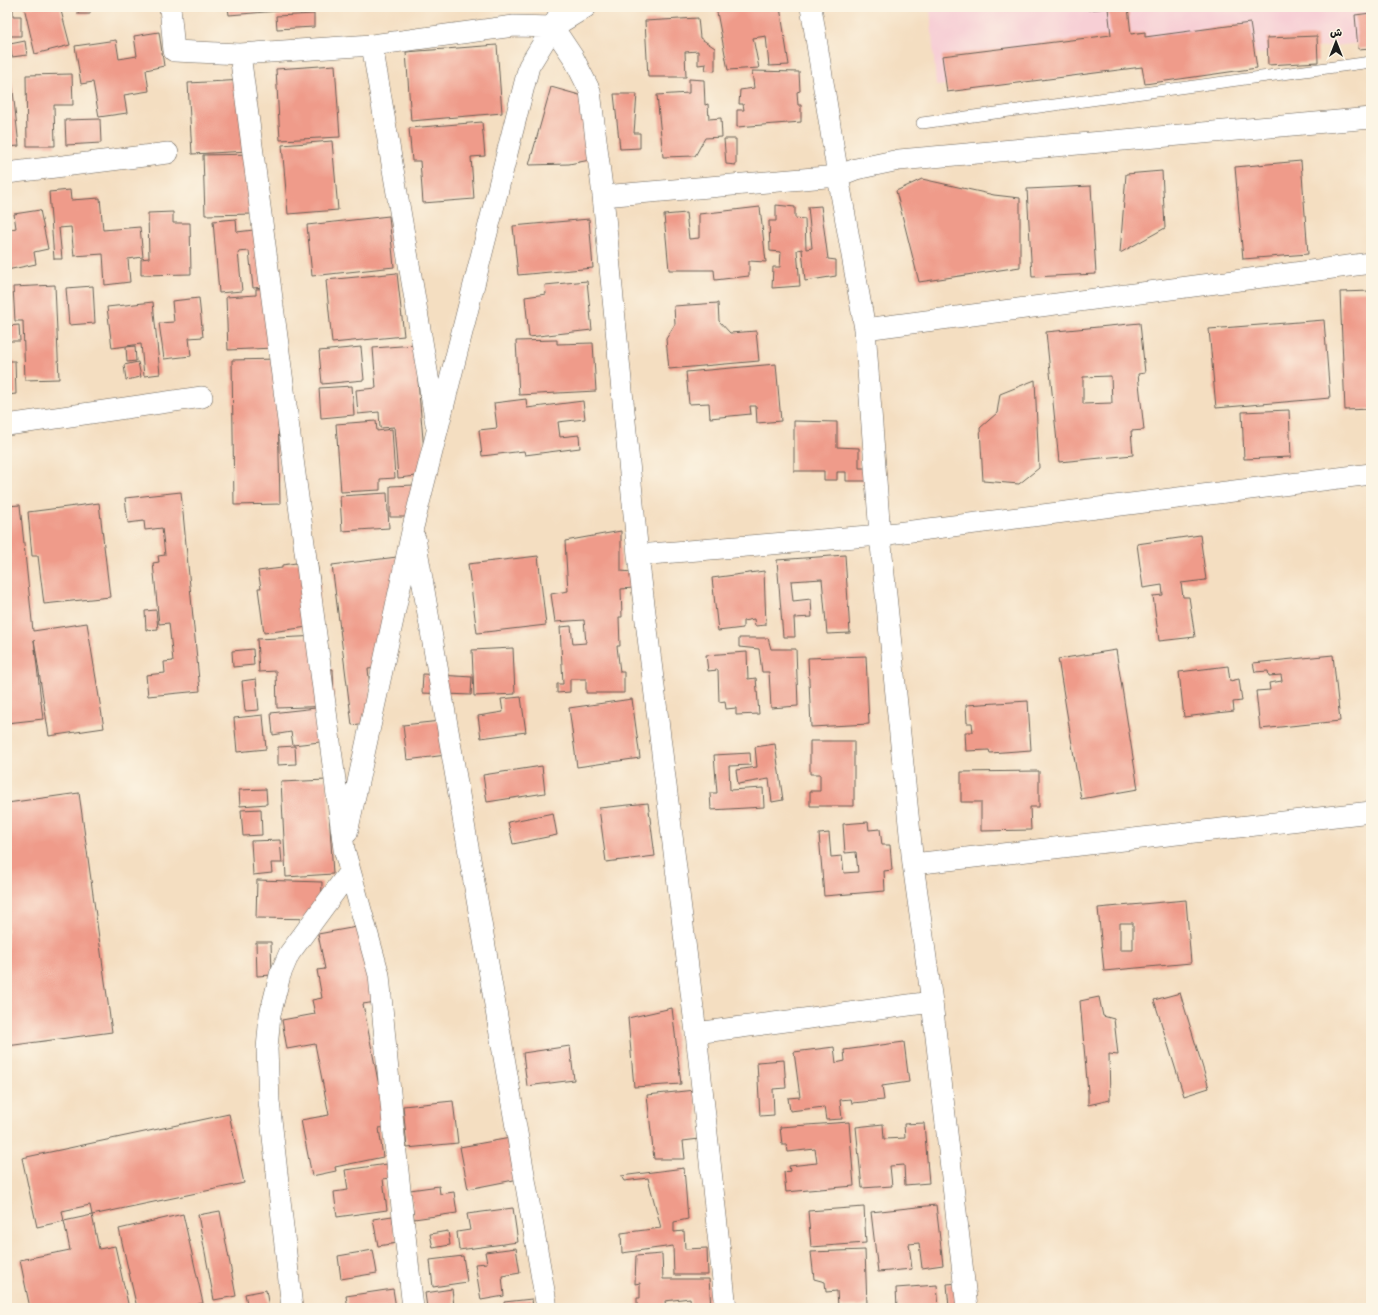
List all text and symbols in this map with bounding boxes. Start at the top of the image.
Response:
north arrow [1316,22,1356,62]
text: ش [1330,23,1342,42]

